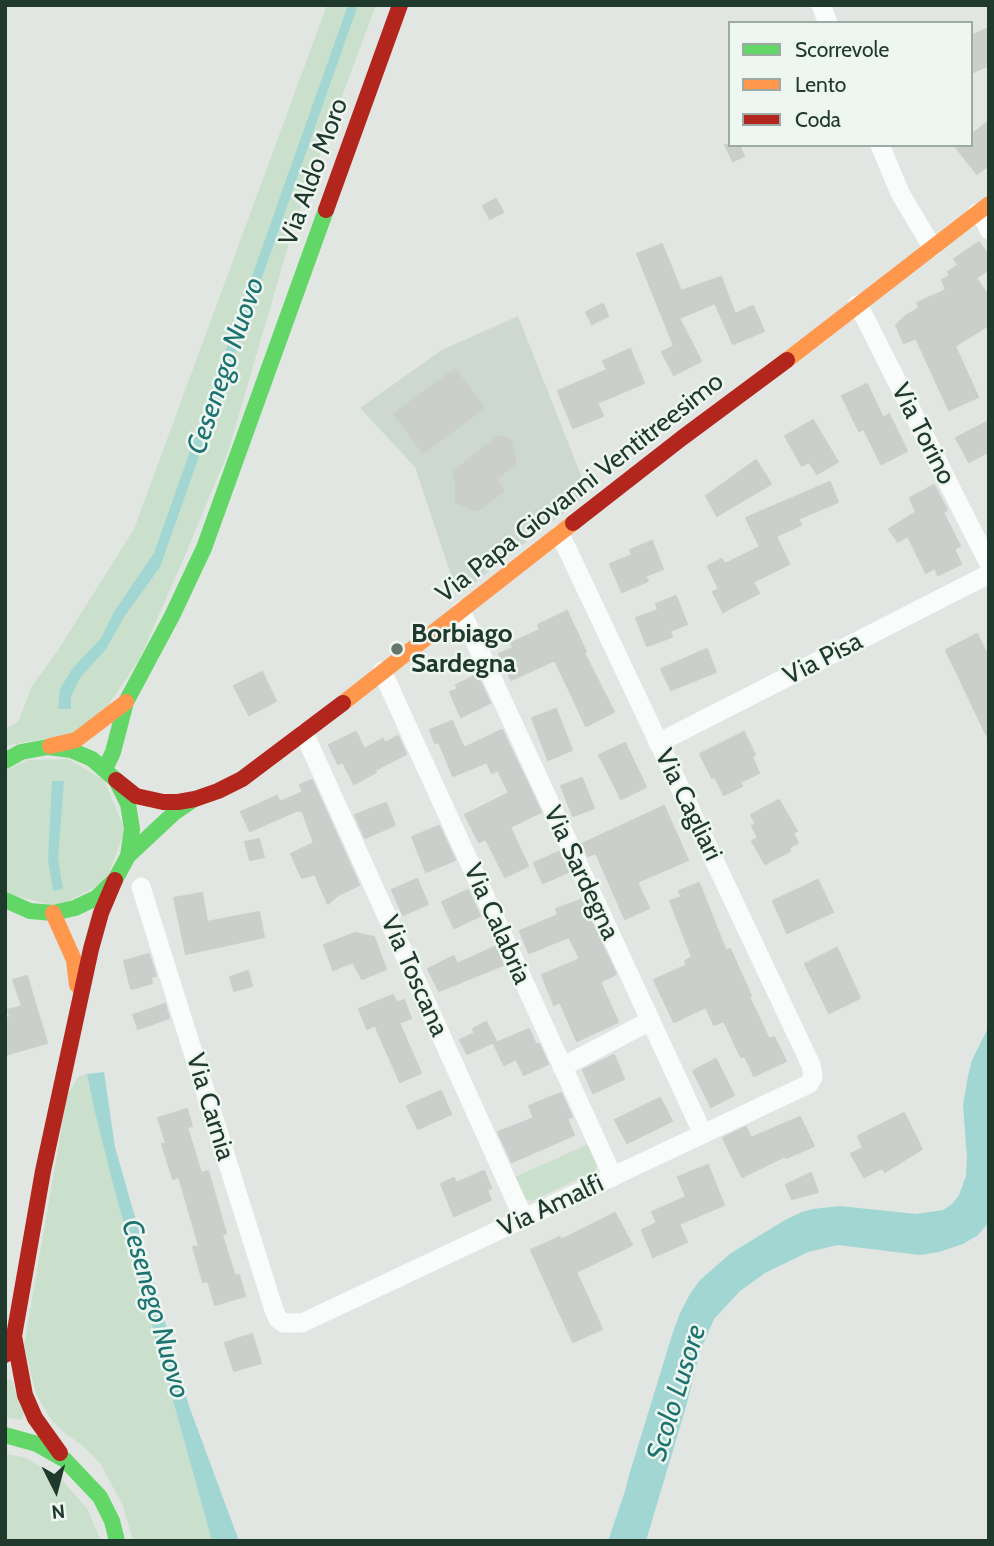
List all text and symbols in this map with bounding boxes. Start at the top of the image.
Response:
legend [728,21,973,147]
text: Scorrevole [795,37,889,62]
text: Lento [795,72,846,97]
street label: Via Aldo Moro [273,94,355,250]
text: Coda [795,107,841,132]
water label: Cesenego Nuovo [180,273,272,459]
street label: Via Papa Giovanni Ventitreesimo [430,366,730,610]
street label: Via Torino [884,378,962,490]
place label: Borbiago Sardegna [411,618,516,680]
street label: Via Pisa [778,626,868,692]
marker: Borbiago Sardegna [389,641,405,657]
street label: Via Cagliari [648,744,728,866]
street label: Via Sardegna [536,801,626,945]
street label: Via Calabria [457,859,537,989]
street label: Via Toscana [374,911,454,1041]
street label: Via Carnia [179,1050,241,1164]
street label: Via Amalfi [493,1168,609,1244]
water label: Cesenego Nuovo [113,1216,197,1402]
water label: Scolo Lusore [640,1321,714,1465]
north arrow [21,1455,91,1525]
text: N [50,1499,66,1524]

